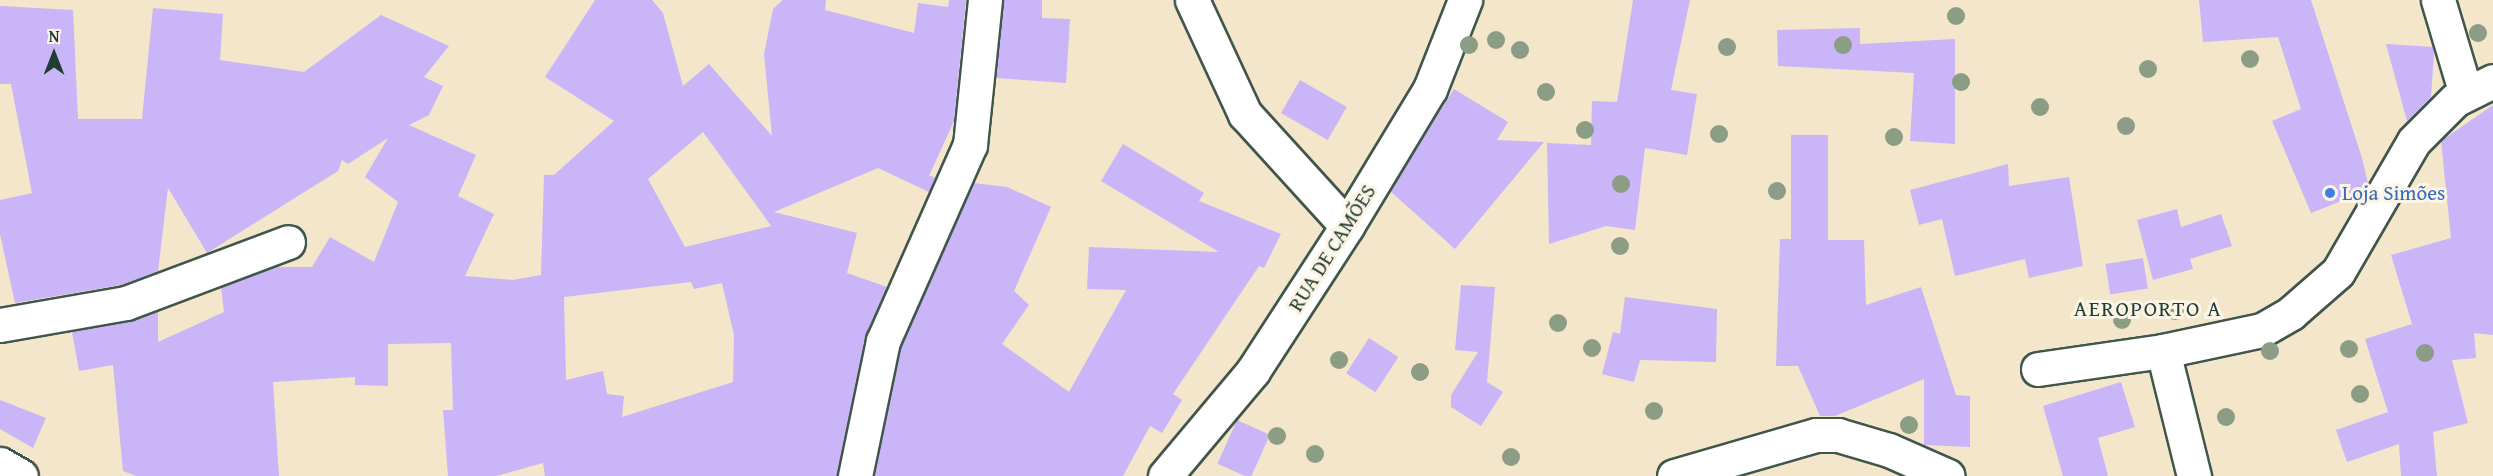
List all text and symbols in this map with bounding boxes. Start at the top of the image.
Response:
north arrow [24,24,84,84]
text: N [49,24,59,48]
street label: RUA DE CAMÕES [1283,180,1381,316]
place label: Loja Simões [2342,180,2445,206]
marker: Loja Simões [2323,186,2337,200]
district label: AEROPORTO A [2074,296,2222,322]

